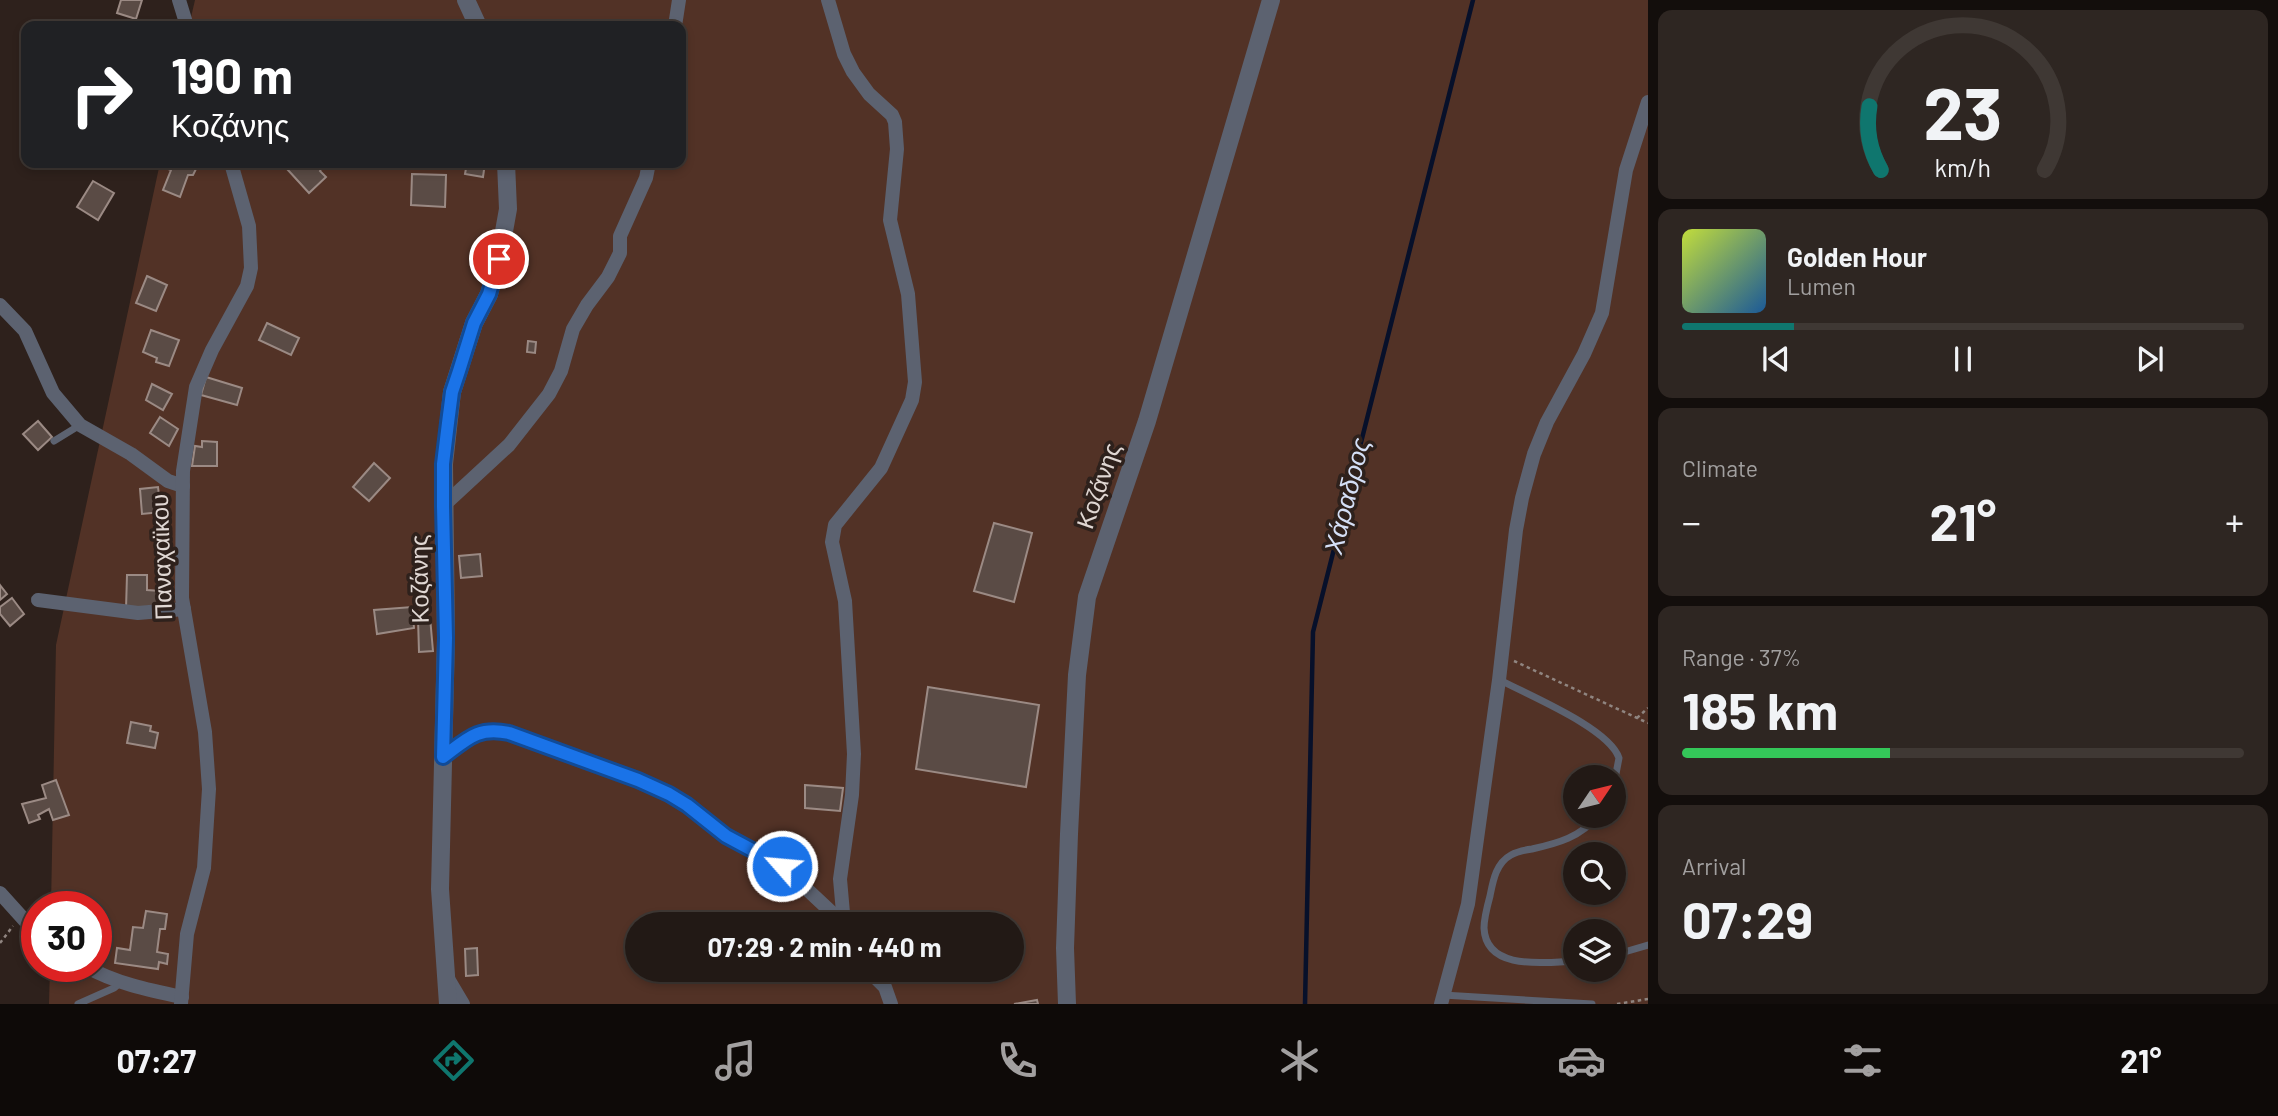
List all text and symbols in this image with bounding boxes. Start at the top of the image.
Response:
text: 190 m [171,45,293,104]
icon: right [56,49,147,140]
text: 23 [1923,68,2003,156]
text: Κοζάνης [171,105,289,143]
text: km/h [1935,152,1991,182]
pin [469,229,529,289]
icon: arrive [480,240,518,278]
text: Golden Hour [1787,241,1927,272]
text: Lumen [1787,272,1856,300]
icon: previous [1757,340,1795,378]
icon: pause [1944,340,1982,378]
icon: next [2131,340,2169,378]
water label: Χάραδρος [1316,434,1375,558]
street label: Κοζάνης [1069,439,1126,532]
text: Climate [1682,454,1758,482]
text: 21° [1930,489,1996,551]
street label: Παναχαϊκου [144,493,177,621]
text: − [1682,498,1701,544]
text: + [2225,498,2244,544]
street label: Κοζάνης [403,534,434,624]
text: Range · 37% [1682,643,1801,671]
text: 185 km [1682,678,1838,740]
north arrow [1563,765,1626,828]
map controls [1563,765,1626,982]
position arrow [745,829,819,903]
button: search [1563,842,1626,905]
text: Arrival [1682,852,1746,880]
text: 07:29 [1682,887,1813,949]
speed limit sign: 30 [21,891,112,982]
button: layers [1563,919,1626,982]
text: 07:29 · 2 min · 440 m [707,931,942,962]
icon: directions [429,1036,478,1085]
icon: music [711,1036,760,1085]
icon: phone [993,1036,1042,1085]
icon: climate [1275,1036,1324,1085]
icon: car [1557,1036,1606,1085]
icon: filters [1838,1036,1887,1085]
text: 07:27 [116,1041,196,1079]
text: 21° [2120,1041,2161,1079]

